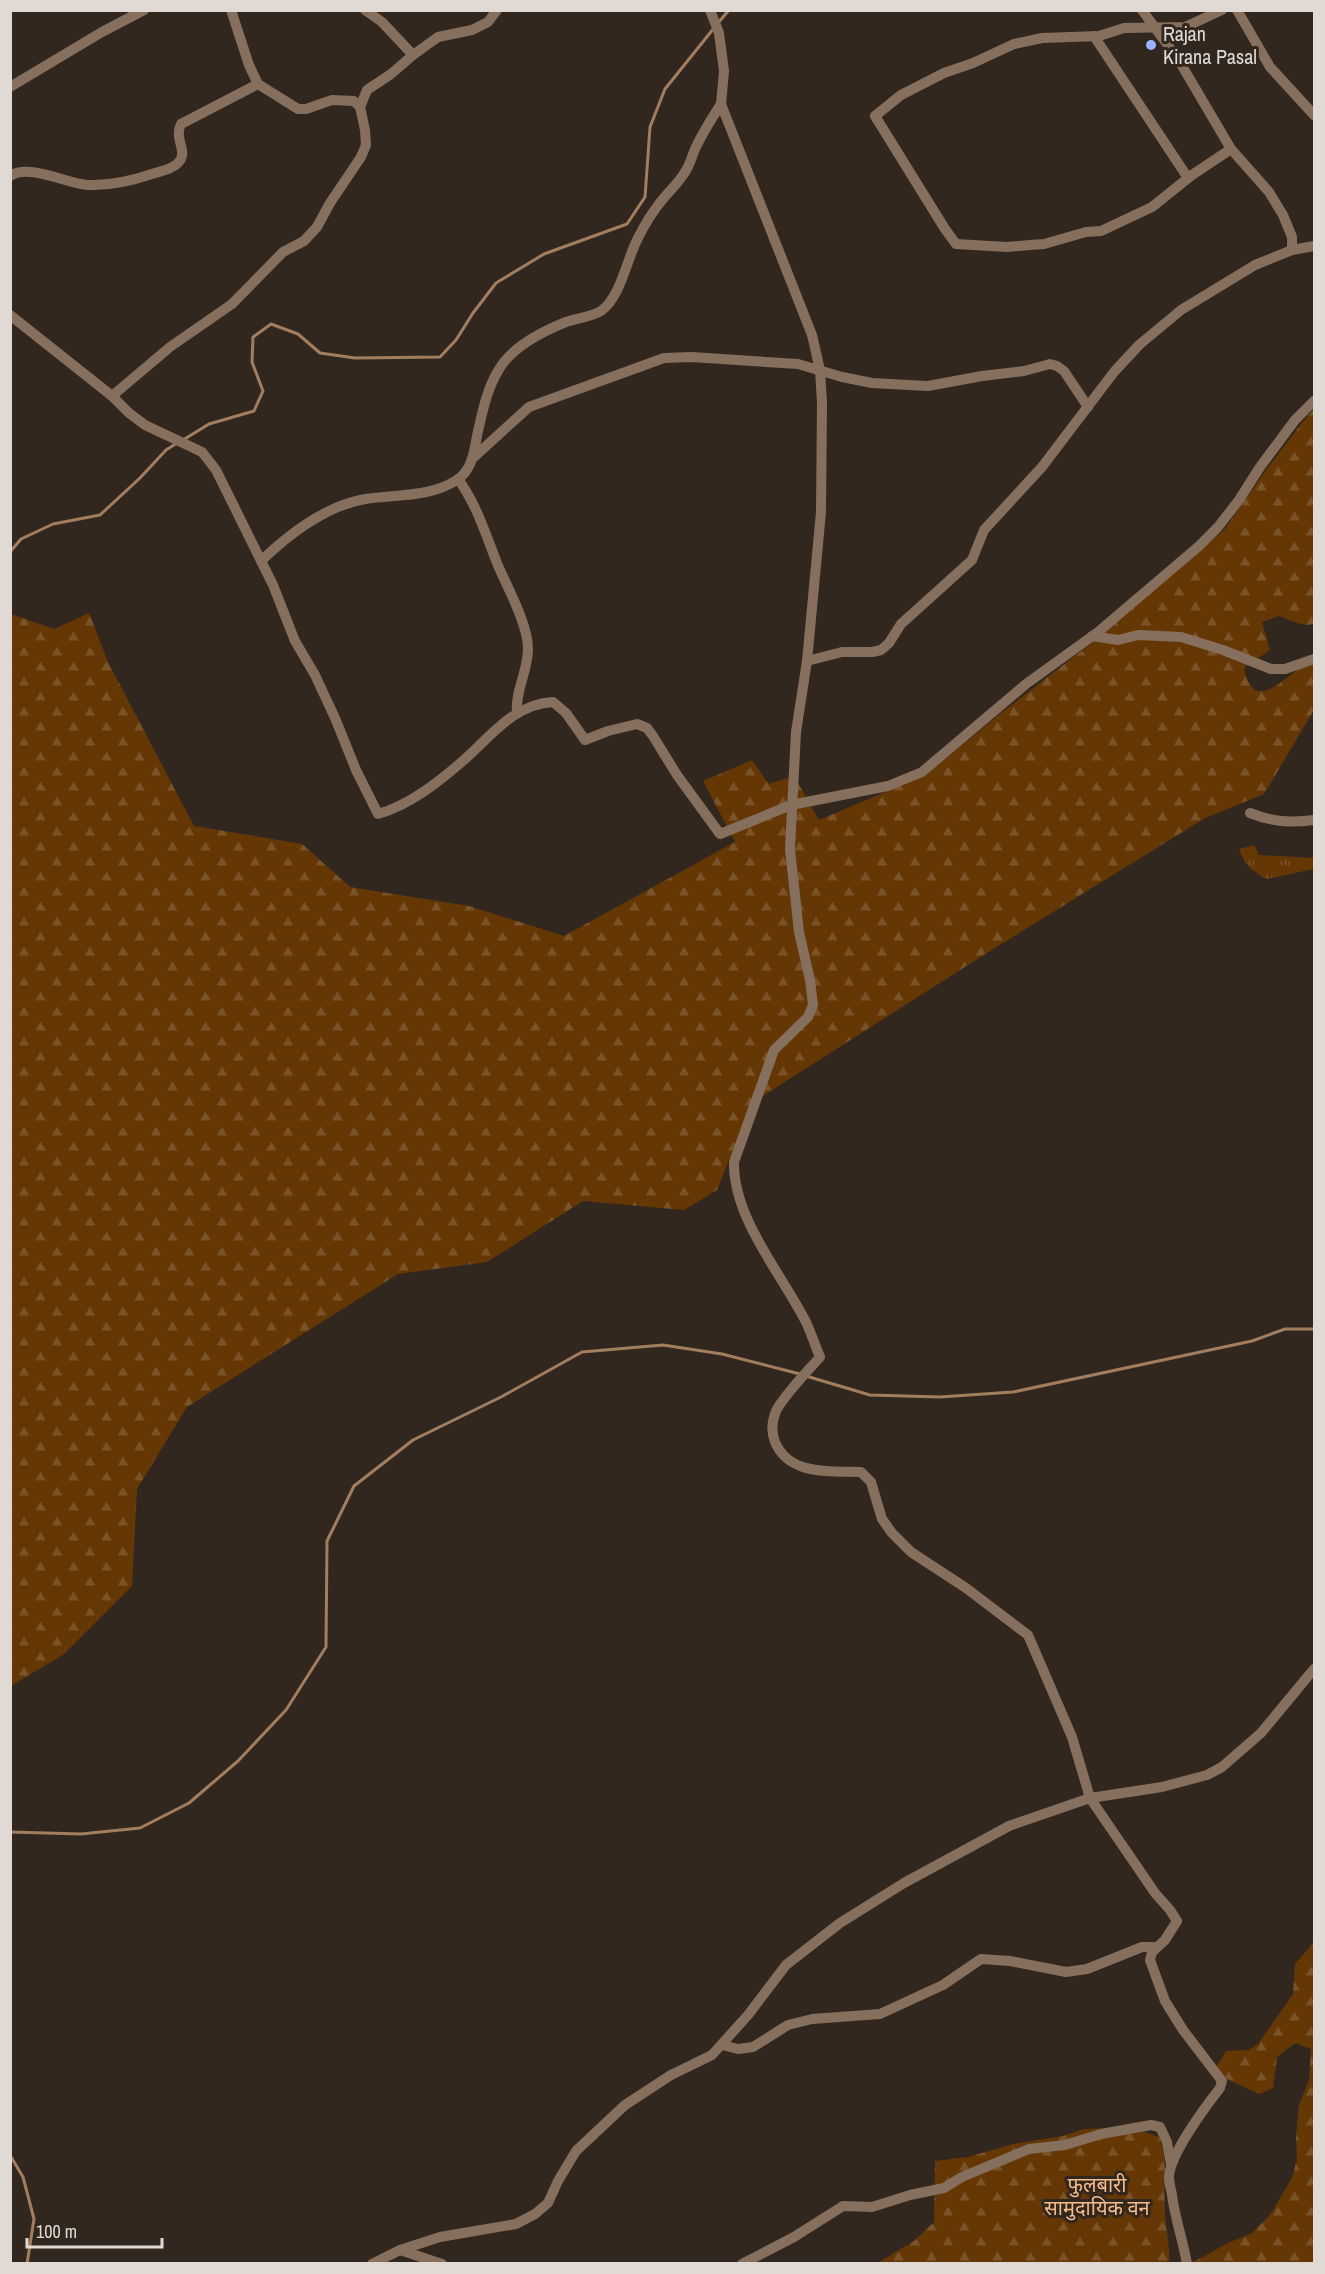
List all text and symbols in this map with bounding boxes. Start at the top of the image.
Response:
place label: Rajan Kirana Pasal [1163,20,1257,70]
marker: Rajan Kirana Pasal [1144,38,1158,52]
park label: फुलबारी सामुदायिक वन [1044,2171,1151,2221]
scale bar [27,2211,162,2249]
text: 100 m [36,2219,77,2244]

